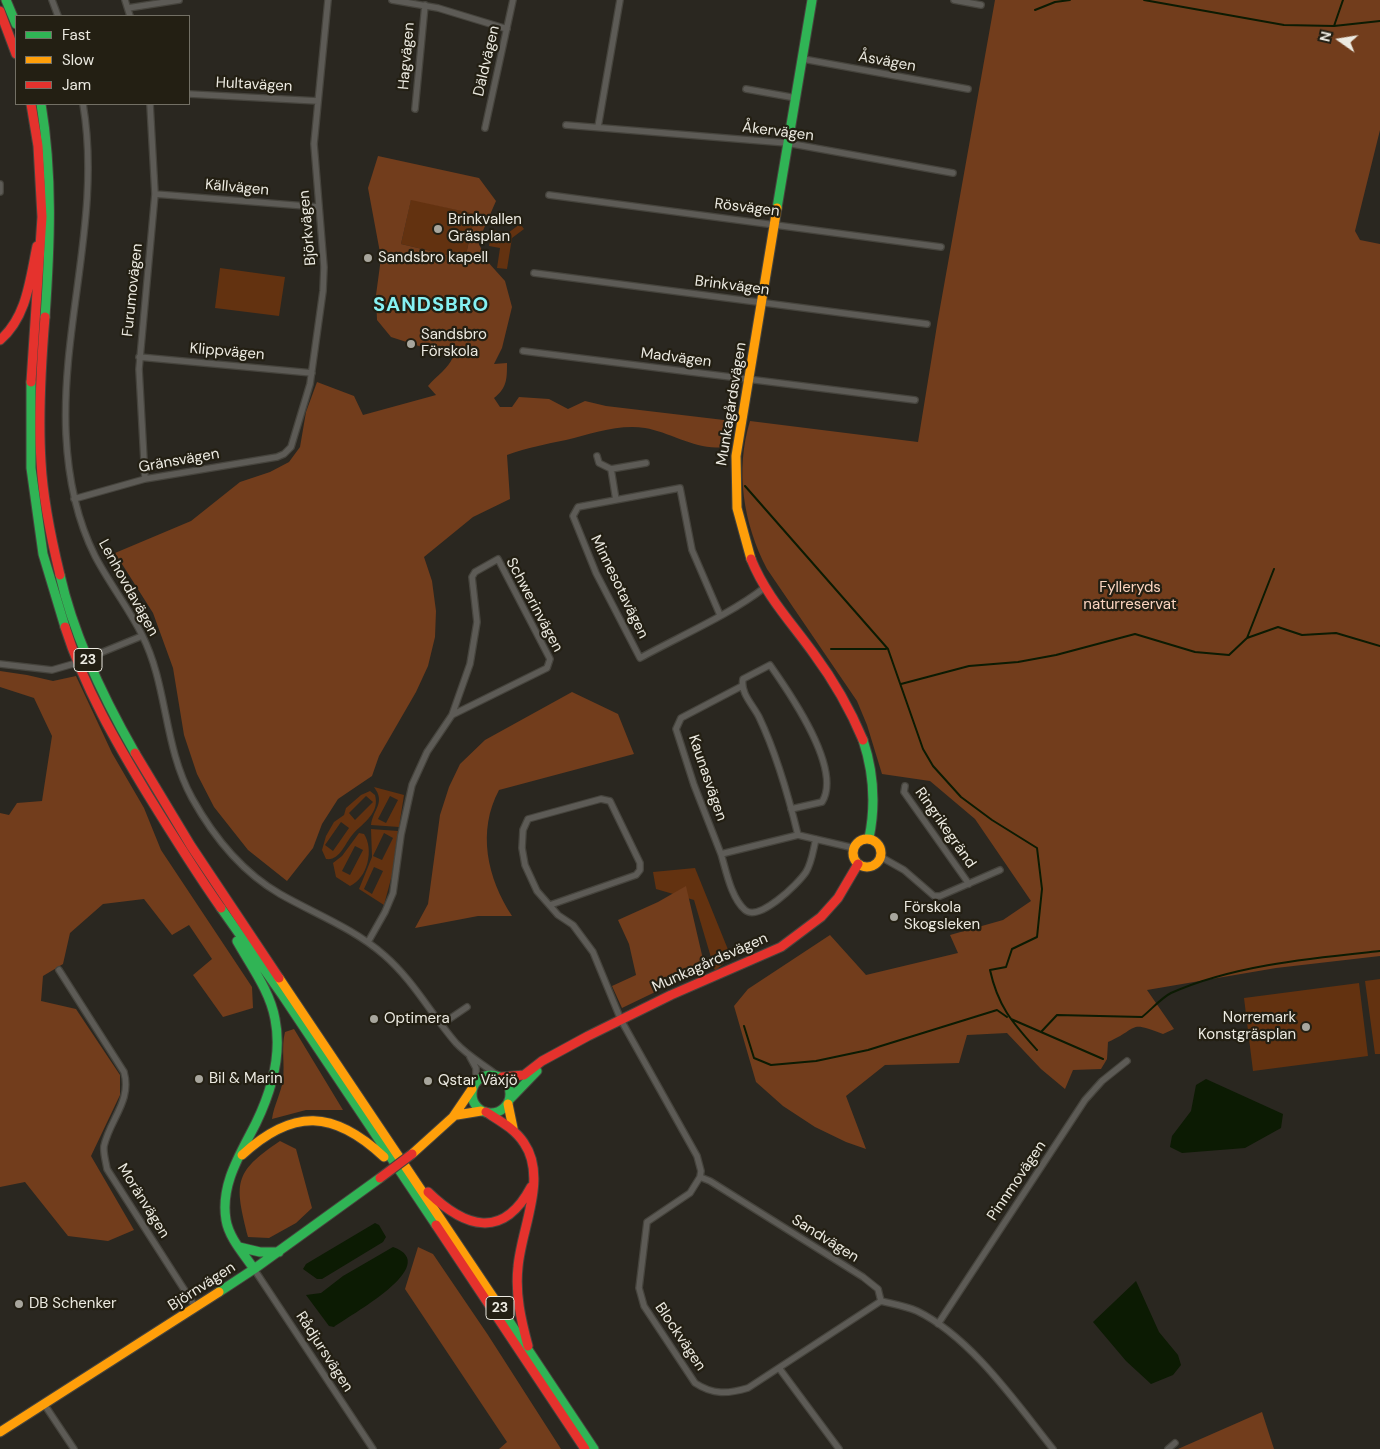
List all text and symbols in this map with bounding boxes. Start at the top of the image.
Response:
legend [15,15,190,105]
north arrow [1315,15,1365,65]
street label: Hagvägen [395,22,419,90]
street label: Däldvägen [470,24,504,98]
text: Fast [62,25,91,45]
text: N [1315,30,1335,44]
street label: Åsvägen [857,48,917,76]
text: Slow [62,50,94,70]
street label: Hultavägen [215,74,293,96]
text: Jam [62,75,91,95]
street label: Åkervägen [741,119,815,145]
street label: Källvägen [204,176,270,200]
street label: Björkvägen [296,190,320,266]
street label: Rösvägen [713,195,781,221]
place label: Brinkvallen Gräsplan [448,211,522,246]
marker: Brinkvallen Gräsplan [432,223,444,235]
street label: Furumovägen [119,243,147,337]
place label: Sandsbro kapell [378,249,488,267]
marker: Sandsbro kapell [362,252,374,264]
street label: Brinkvägen [694,272,770,300]
district label: SANDSBRO [372,294,490,318]
place label: Sandsbro Förskola [421,326,487,361]
marker: Sandsbro Förskola [405,338,417,350]
street label: Klippvägen [189,340,265,364]
street label: Munkagårdsvägen [713,341,751,467]
street label: Madvägen [640,345,712,371]
street label: Gränsvägen [137,445,221,477]
street label: Minnesotavägen [586,532,652,642]
street label: Lenhovdavägen [94,537,162,639]
street label: Schwerinvägen [502,555,566,655]
park label: Fylleryds naturreservat [1083,579,1177,614]
road number: 23 [74,648,102,672]
street label: Kaunasvägen [684,733,730,823]
street label: Ringrikegränd [911,784,979,872]
place label: Förskola Skogsleken [904,899,980,934]
marker: Förskola Skogsleken [888,911,900,923]
street label: Munkagårdsvägen [649,929,771,997]
place label: Norremark Konstgräsplan [1198,1009,1296,1044]
place label: Optimera [384,1010,450,1028]
marker: Optimera [368,1013,380,1025]
marker: Norremark Konstgräsplan [1300,1021,1312,1033]
place label: Bil & Marin [209,1070,283,1088]
place label: Qstar Växjö [438,1072,518,1090]
marker: Bil & Marin [193,1073,205,1085]
marker: Qstar Växjö [422,1075,434,1087]
street label: Pinnmovägen [984,1138,1050,1224]
street label: Moränvägen [113,1160,173,1242]
street label: Sandvägen [788,1211,862,1267]
street label: Björnvägen [165,1259,239,1315]
place label: DB Schenker [29,1295,116,1313]
road number: 23 [486,1296,514,1320]
marker: DB Schenker [13,1298,25,1310]
street label: Blockvägen [651,1300,709,1374]
street label: Rådjursvägen [291,1308,357,1396]

